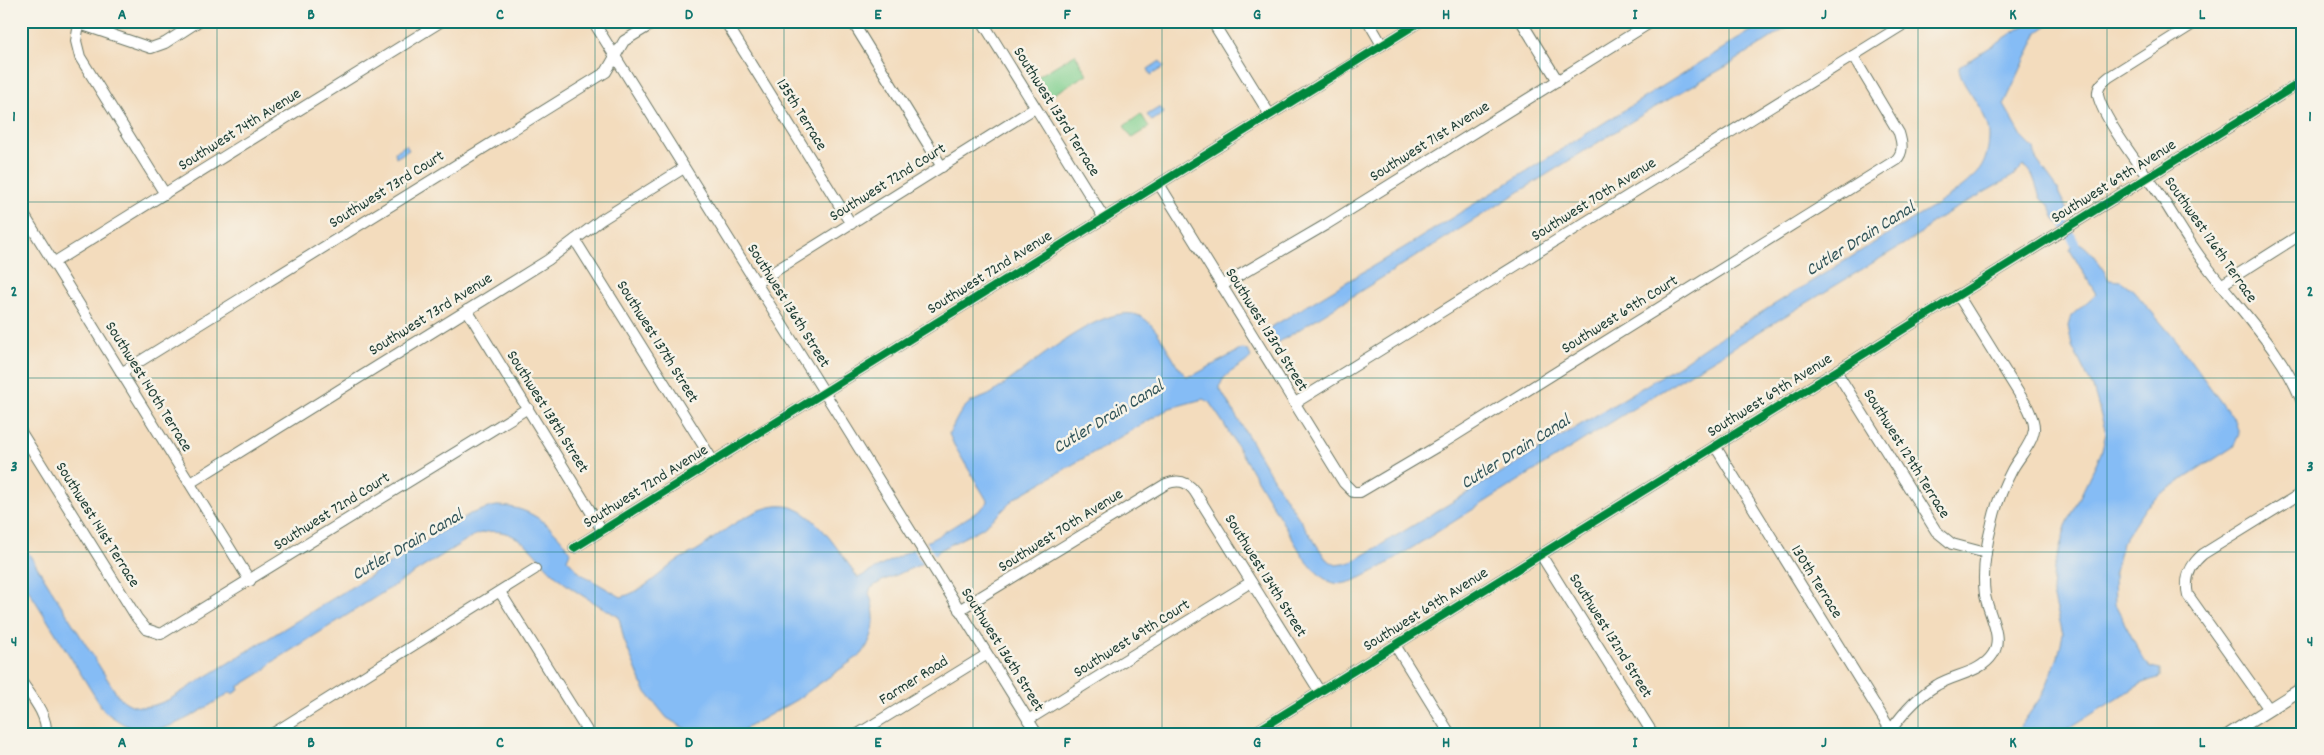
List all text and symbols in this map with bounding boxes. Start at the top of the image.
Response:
text: A [118,4,127,27]
text: B [307,4,315,27]
text: C [496,4,504,27]
text: D [685,4,694,27]
text: E [874,4,882,27]
text: F [1063,4,1071,27]
text: G [1253,4,1261,27]
text: H [1442,4,1450,27]
text: I [1633,4,1639,27]
text: J [1821,4,1827,27]
text: K [2009,4,2017,27]
text: L [2199,4,2206,27]
street label: Southwest 133rd Terrace [1007,43,1105,181]
street label: 135th Terrace [770,74,832,156]
street label: Southwest 74th Avenue [174,83,306,177]
street label: Southwest 71st Avenue [1366,96,1494,188]
text: 1 [12,106,16,129]
text: 1 [2308,106,2312,129]
street label: Southwest 69th Avenue [2047,134,2181,230]
street label: Southwest 72nd Court [825,138,951,228]
street label: Southwest 73rd Court [325,145,449,235]
street label: Southwest 70th Avenue [1527,152,1661,248]
street label: Southwest 126th Terrace [2158,172,2262,308]
water label: Cutler Drain Canal [1801,195,1922,284]
street label: Southwest 72nd Avenue [923,225,1057,321]
street label: Southwest 136th Street [741,240,835,372]
street label: Southwest 133rd Street [1219,264,1313,396]
street label: Southwest 73rd Avenue [365,268,497,362]
street label: Southwest 69th Court [1557,270,1683,360]
street label: Southwest 137th Street [610,276,704,408]
text: 2 [11,281,18,304]
text: 2 [2307,281,2314,304]
street label: Southwest 140th Terrace [98,317,198,457]
street label: Southwest 138th Street [500,346,594,478]
street label: Southwest 69th Avenue [1703,348,1837,444]
water label: Cutler Drain Canal [1049,374,1170,461]
street label: Southwest 129th Terrace [1857,385,1955,523]
water label: Cutler Drain Canal [1456,408,1577,497]
street label: Southwest 72nd Avenue [579,439,713,535]
text: 3 [10,456,18,479]
text: 3 [2306,456,2314,479]
street label: Southwest 141st Terrace [49,458,145,592]
street label: Southwest 72nd Court [269,467,395,557]
street label: Southwest 70th Avenue [994,483,1128,579]
water label: Cutler Drain Canal [348,503,470,588]
street label: Southwest 134th Street [1218,510,1312,642]
street label: 130th Terrace [1784,541,1848,623]
street label: Southwest 69th Avenue [1359,562,1493,658]
street label: Southwest 132nd Street [1562,569,1658,703]
street label: Southwest 136th Street [955,584,1049,716]
street label: Southwest 69th Court [1069,594,1195,684]
text: 4 [11,631,17,654]
text: 4 [2307,631,2313,654]
street label: Farmer Road [875,651,953,711]
text: A [118,732,127,755]
text: B [307,732,315,755]
text: C [496,732,504,755]
text: D [685,732,694,755]
text: E [874,732,882,755]
text: F [1063,732,1071,755]
text: G [1253,732,1261,755]
text: H [1442,732,1450,755]
text: I [1633,732,1639,755]
text: J [1821,732,1827,755]
text: K [2009,732,2017,755]
text: L [2199,732,2206,755]

